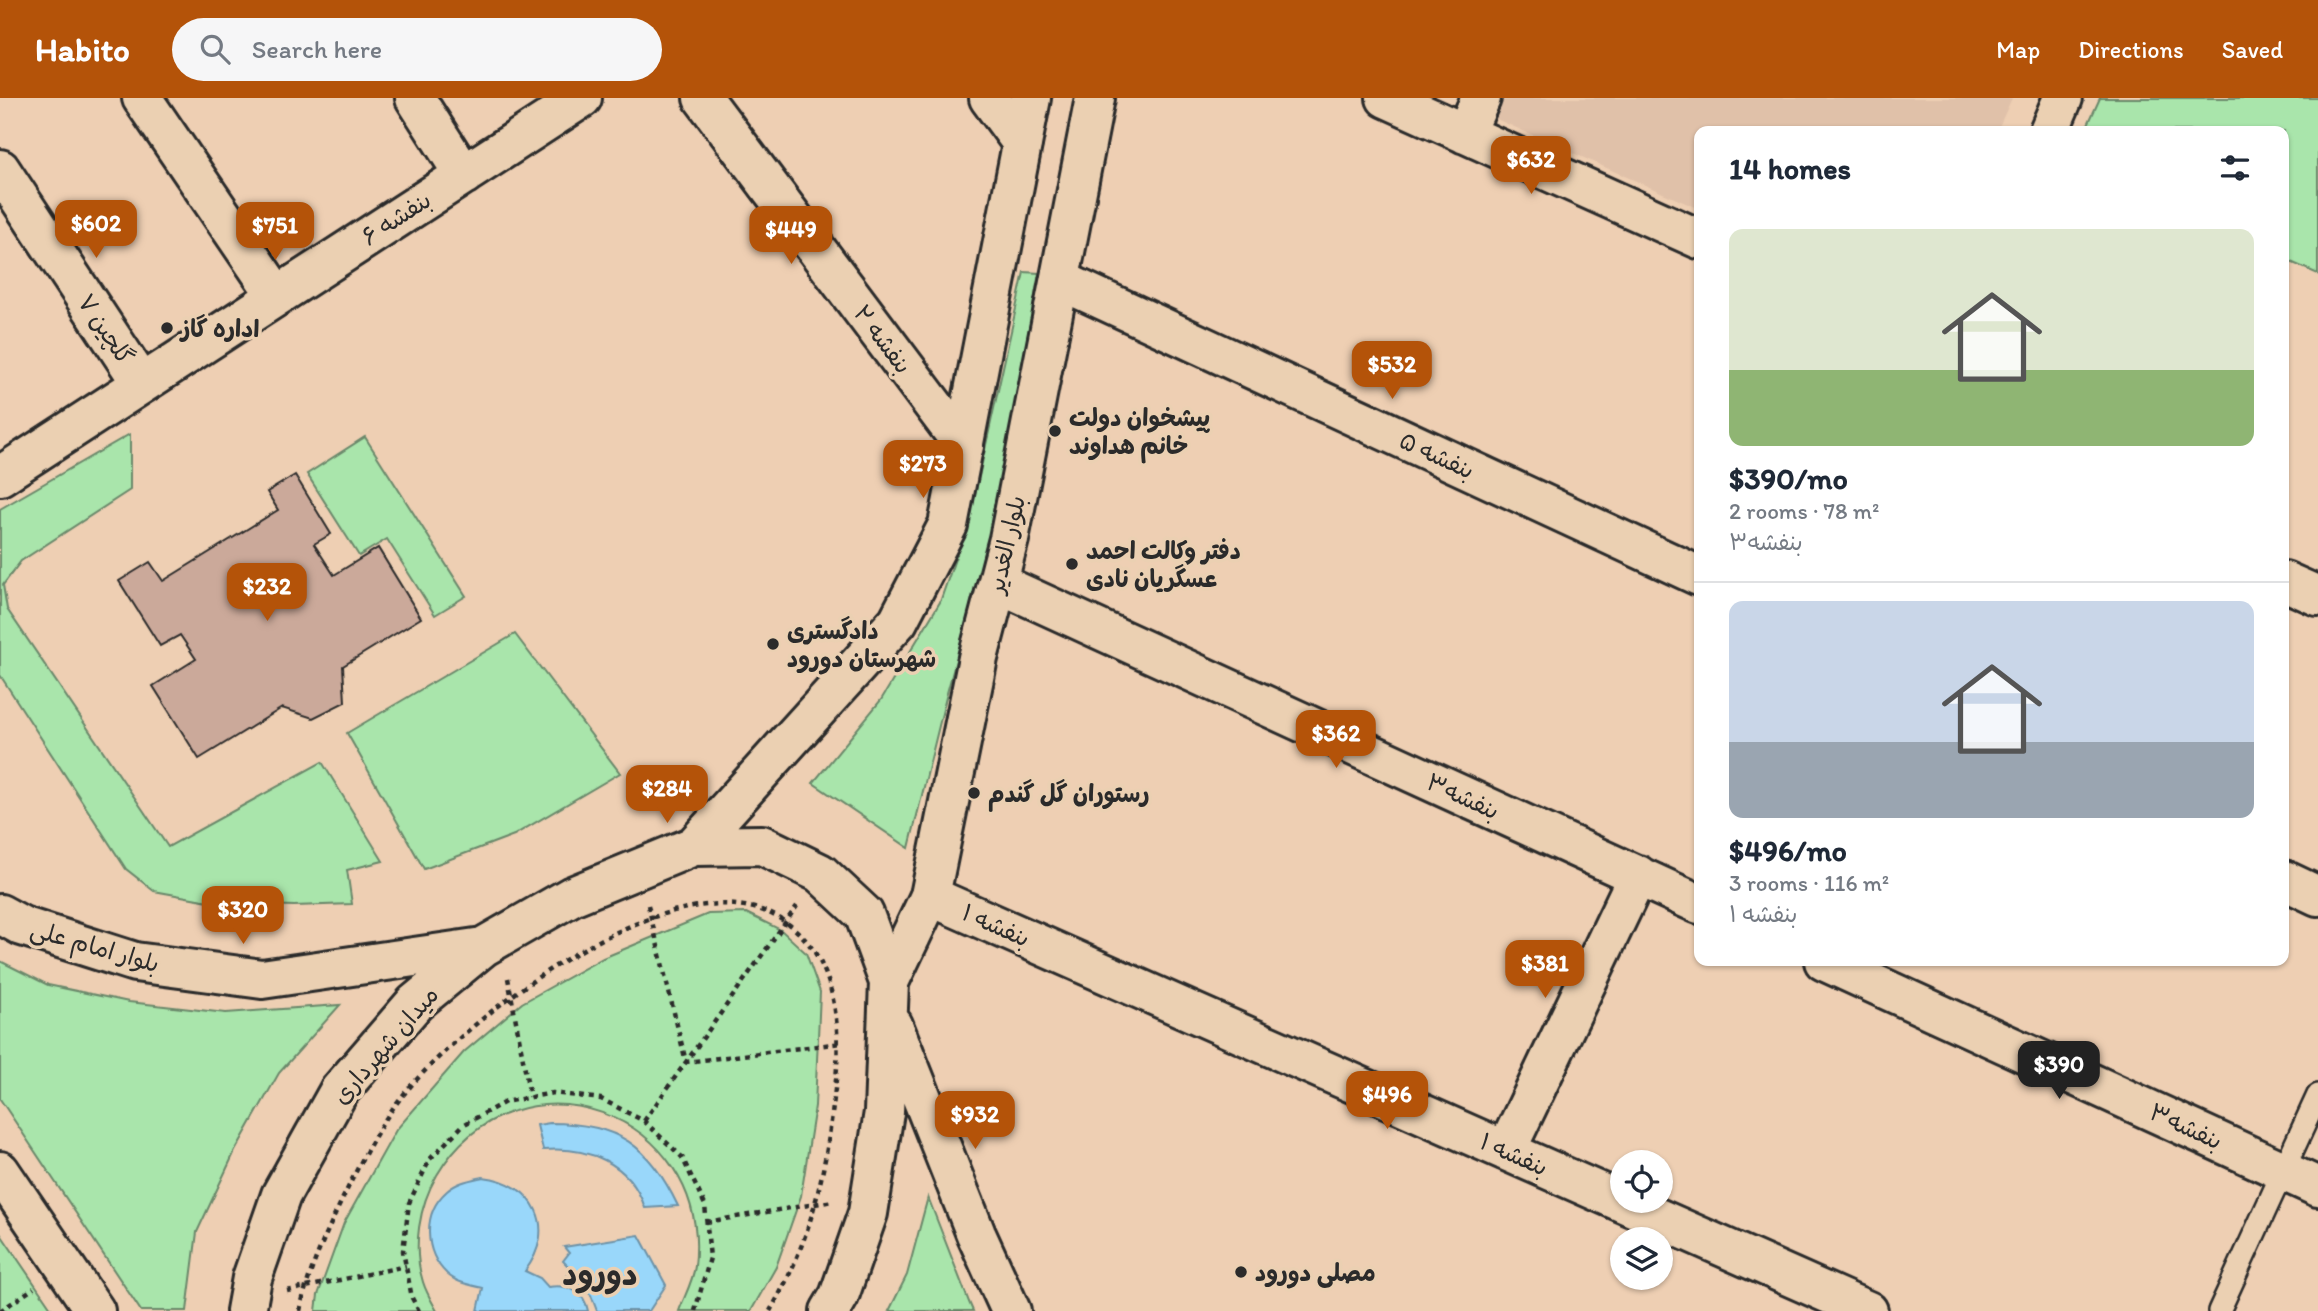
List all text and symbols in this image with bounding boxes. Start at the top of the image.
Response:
search box [172,18,662,81]
text: Habito [35,30,130,69]
icon: search [196,30,234,68]
text: Search here [252,33,382,65]
text: Map [1996,35,2040,64]
text: Directions [2078,35,2184,64]
text: Saved [2222,35,2283,64]
pin: $632 [1490,136,1572,196]
text: $632 [1507,145,1555,173]
icon: filters [2216,149,2254,187]
text: 14 homes [1729,150,1851,187]
street label: بنفشه ۶ [356,185,436,251]
pin: $602 [55,200,137,260]
pin: $751 [234,202,316,262]
pin: $449 [750,206,832,266]
text: $602 [71,209,121,237]
text: $751 [252,211,298,239]
text: $449 [765,215,817,243]
icon: home [1929,274,2055,400]
street label: گلچین ۷ [71,288,140,371]
street label: بنفشه ۲ [848,299,918,379]
place label: اداره گاز [179,314,259,343]
marker: اداره گاز [159,320,175,336]
pin: $532 [1351,342,1433,401]
text: $532 [1368,350,1416,378]
place label: پیشخوان دولت خانم هداوند [1069,403,1210,464]
marker: پیشخوان دولت خانم هداوند [1047,423,1063,439]
street label: بنفشه ۵ [1395,425,1479,485]
pin: $273 [882,440,964,500]
text: $273 [899,449,947,477]
text: $390/mo [1729,460,1848,497]
street label: بلوار الغدیر [980,492,1032,598]
text: 2 rooms · 78 m² [1729,497,1879,525]
text: بنفشه۳ [1729,528,1803,556]
place label: دفتر وکالت احمد عسگریان نادی [1086,536,1241,593]
marker: دفتر وکالت احمد عسگریان نادی [1064,556,1080,572]
pin: $232 [226,564,308,623]
text: $232 [243,572,291,600]
place label: دادگستری شهرستان دورود [787,616,936,675]
marker: دادگستری شهرستان دورود [765,636,781,652]
icon: home [1929,646,2055,772]
pin: $362 [1295,710,1377,770]
text: $362 [1312,719,1360,747]
pin: $284 [626,766,708,825]
street label: بنفشه۳ [1422,767,1504,825]
text: $284 [642,774,692,802]
place label: رستوران گل گندم [988,779,1150,812]
marker: رستوران گل گندم [966,785,982,801]
text: $496/mo [1729,832,1847,869]
text: 3 rooms · 116 m² [1729,869,1889,897]
pin: $320 [202,886,284,946]
text: $320 [218,895,268,923]
street label: بنفشه ۱ [958,897,1034,953]
text: بنفشه ۱ [1729,900,1797,928]
street label: بلوار امام علی [26,914,163,982]
pin: $381 [1504,940,1586,1000]
text: $381 [1521,949,1569,977]
street label: میدان شهرداری [326,980,444,1110]
pin: $390 [2018,1042,2100,1101]
text: $390 [2034,1050,2084,1078]
pin: $496 [1346,1072,1428,1131]
text: $496 [1362,1080,1412,1108]
pin: $932 [934,1091,1016,1151]
street label: بنفشه۳ [2145,1097,2227,1155]
text: $932 [951,1100,999,1128]
street label: بنفشه ۱ [1476,1126,1552,1182]
map controls [1610,1150,1673,1290]
button: locate [1610,1150,1673,1213]
button: layers [1610,1227,1673,1290]
district label: دورود [562,1255,638,1295]
place label: مصلی دورود [1255,1258,1376,1289]
marker: مصلی دورود [1233,1264,1249,1280]

